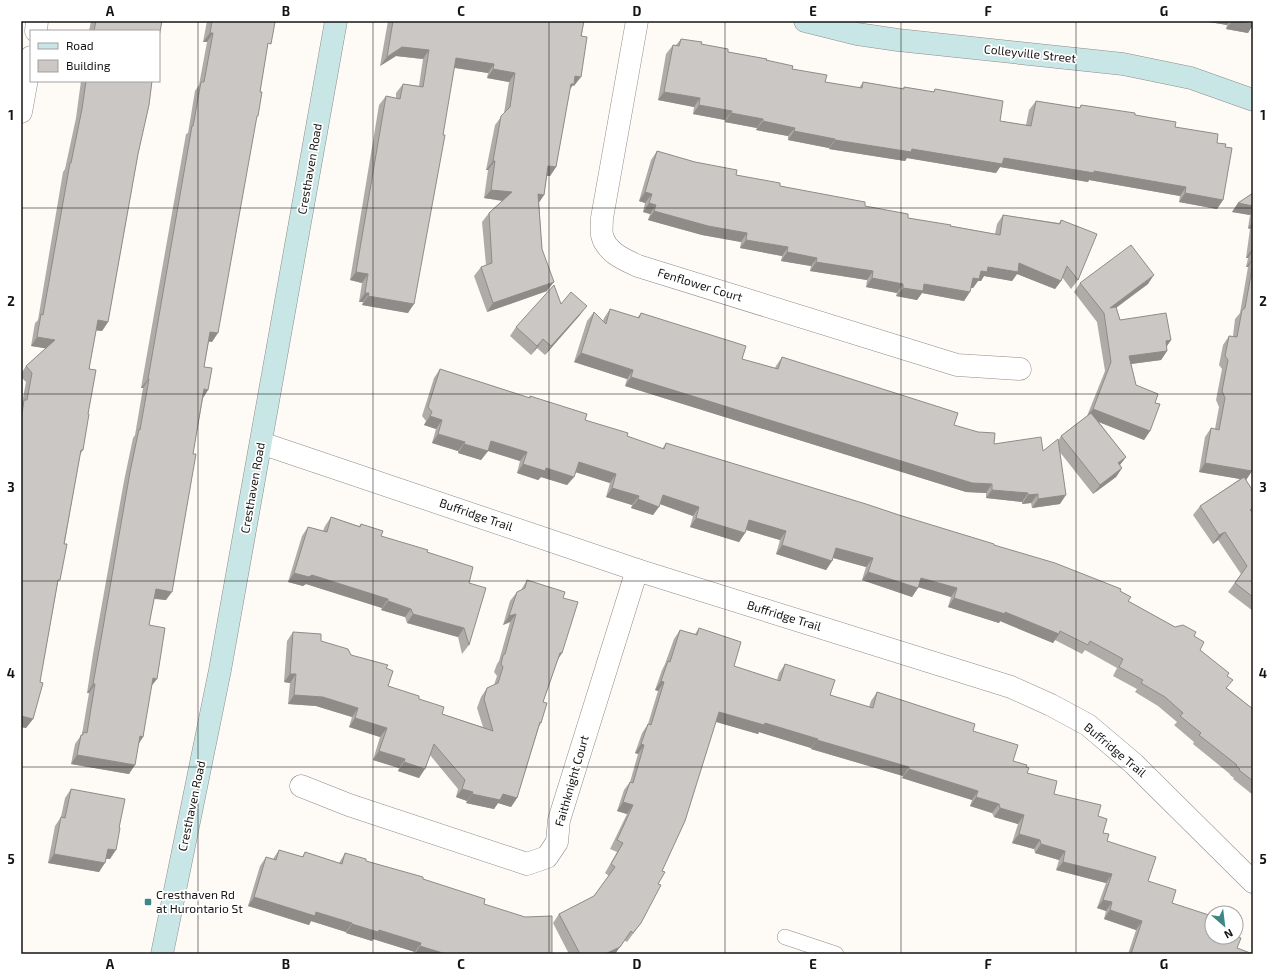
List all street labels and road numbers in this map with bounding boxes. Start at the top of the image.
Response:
street label: Colleyville Street [983,41,1077,65]
street label: Cresthaven Road [294,122,324,215]
street label: Fenflower Court [656,264,745,304]
street label: Cresthaven Road [237,441,267,534]
street label: Buffridge Trail [438,495,515,533]
street label: Buffridge Trail [746,597,823,633]
street label: Buffridge Trail [1082,719,1150,780]
street label: Faithknight Court [551,733,591,828]
street label: Cresthaven Road [175,759,207,852]

